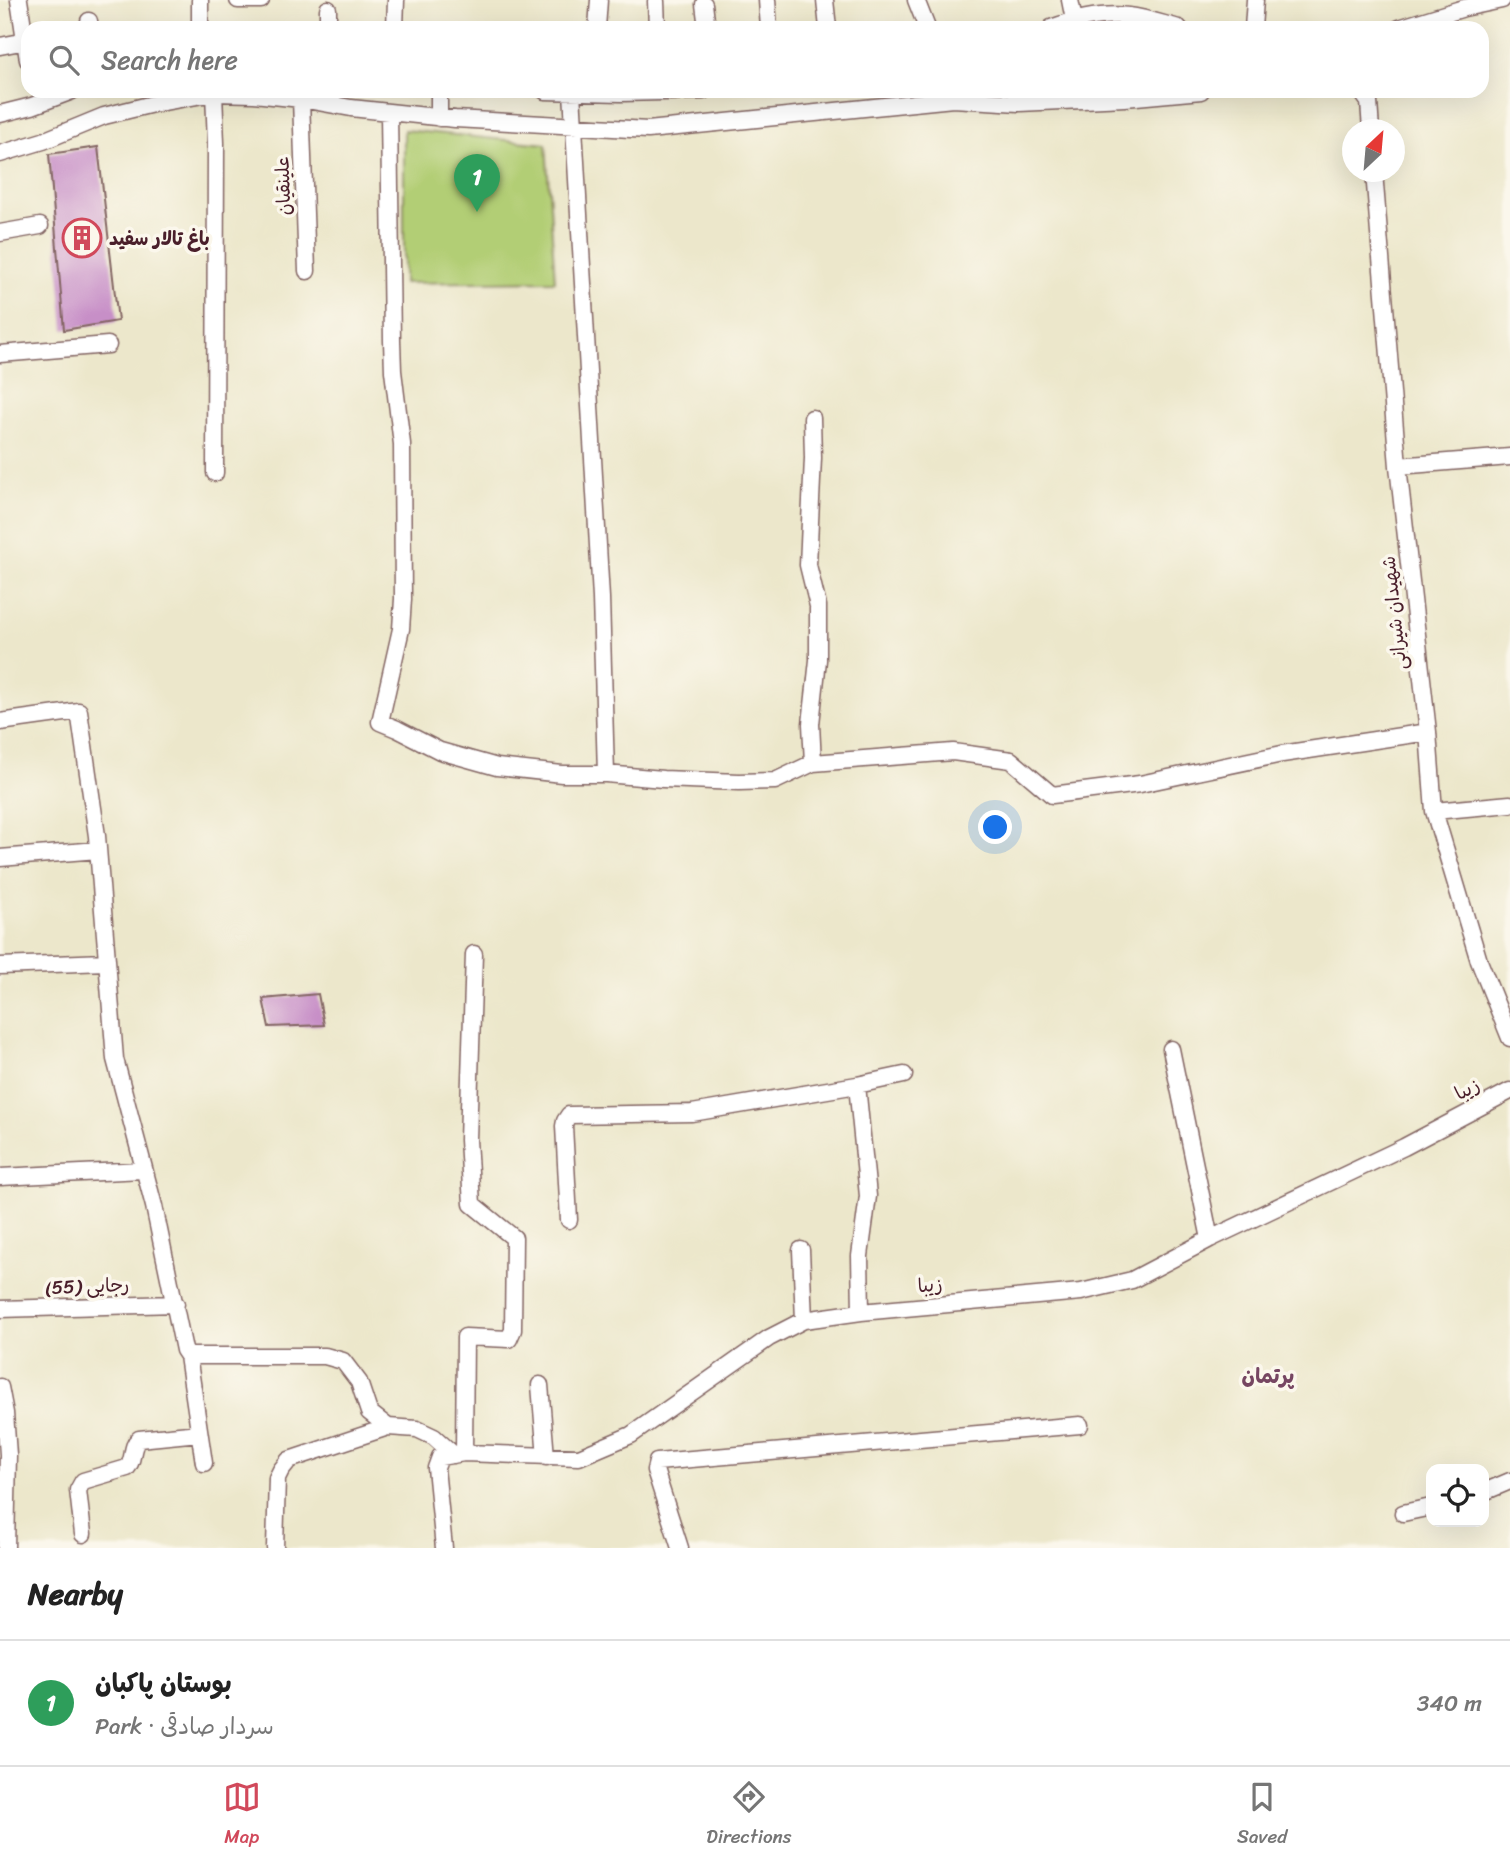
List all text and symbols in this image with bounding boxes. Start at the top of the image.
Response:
search box [21,21,1489,98]
text: Search here [101,37,238,83]
icon: search [45,41,83,79]
north arrow [1342,119,1405,182]
pin: 1 [454,154,500,212]
street label: علینقیان [265,156,301,216]
building icon: باغ تالار سفید [61,217,103,259]
place label: باغ تالار سفید [109,222,210,255]
street label: شهیدان شیرانی [1372,554,1416,672]
your location [978,810,1012,844]
street label: زیبا [1448,1069,1486,1109]
street label: زیبا [916,1267,944,1303]
street label: رجایی (55) [44,1268,130,1304]
district label: پرتمان [1242,1357,1294,1395]
map controls [1426,1464,1489,1527]
button: locate [1426,1464,1489,1527]
text: Nearby [28,1567,123,1621]
text: بوستان پاکبان [95,1660,232,1706]
text: 1 [46,1683,56,1724]
text: 340 m [1417,1683,1482,1724]
text: Park · سردار صادقی [95,1706,274,1747]
tab: Map [223,1778,261,1853]
tab: Directions [706,1778,792,1853]
tab: Saved [1237,1778,1287,1853]

